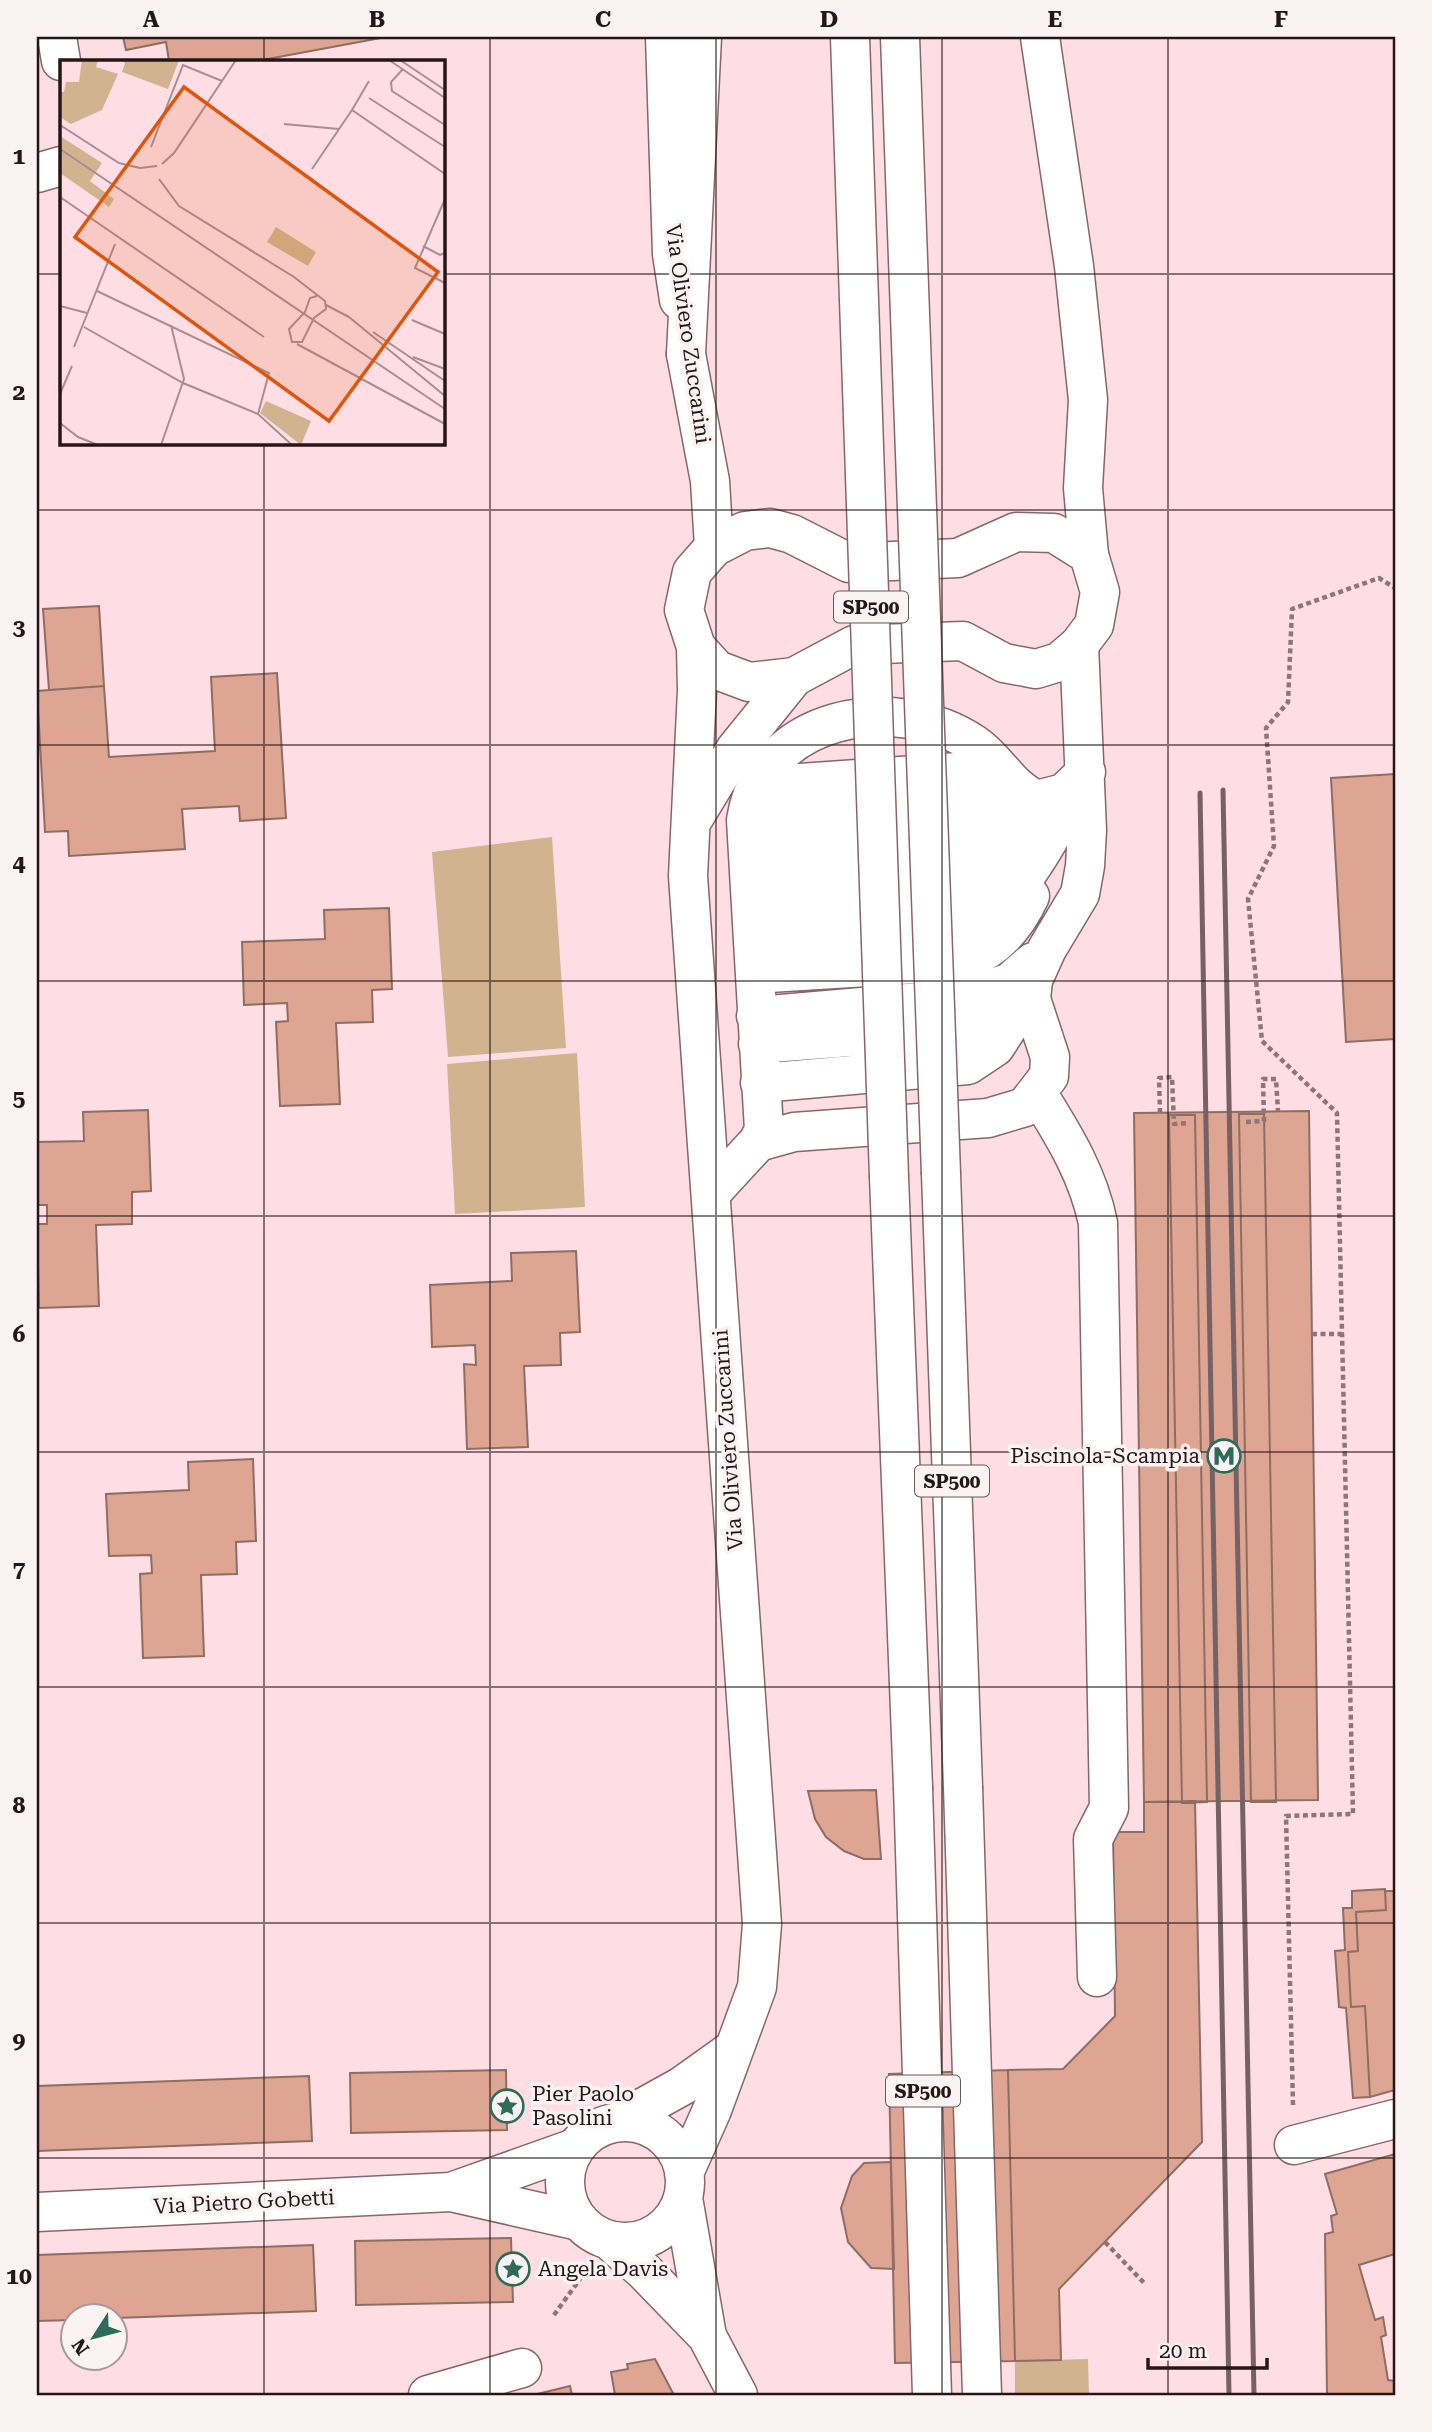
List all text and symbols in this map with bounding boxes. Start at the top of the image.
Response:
text: A [143,6,160,33]
text: B [369,6,385,33]
text: C [595,6,611,33]
text: D [820,6,838,33]
text: E [1048,6,1062,33]
text: F [1274,6,1288,33]
inset map [60,60,444,444]
text: 1 [13,143,26,170]
street label: Via Oliviero Zuccarini [661,223,715,446]
text: 2 [13,379,25,406]
road number: SP500 [834,592,908,622]
text: 3 [13,614,26,641]
text: 4 [13,850,26,877]
text: 5 [13,1085,26,1112]
text: 6 [13,1321,26,1348]
street label: Via Oliviero Zuccarini [708,1328,748,1551]
metro station icon: Piscinola-Scampia [1205,1437,1243,1475]
place label: Piscinola-Scampia [1010,1444,1201,1468]
road number: SP500 [915,1466,989,1497]
text: 7 [13,1556,26,1583]
text: 8 [13,1792,26,1819]
text: 9 [13,2027,26,2054]
road number: SP500 [886,2076,960,2106]
place label: Pier Paolo Pasolini [532,2082,634,2130]
place icon: Pier Paolo Pasolini [488,2087,526,2125]
street label: Via Pietro Gobetti [153,2185,336,2219]
place icon: Angela Davis [494,2250,532,2288]
place label: Angela Davis [538,2257,668,2281]
text: 10 [6,2263,32,2290]
north arrow [60,2302,130,2372]
scale bar [1148,2327,1268,2371]
text: N [67,2334,94,2359]
text: 20 m [1159,2339,1207,2363]

